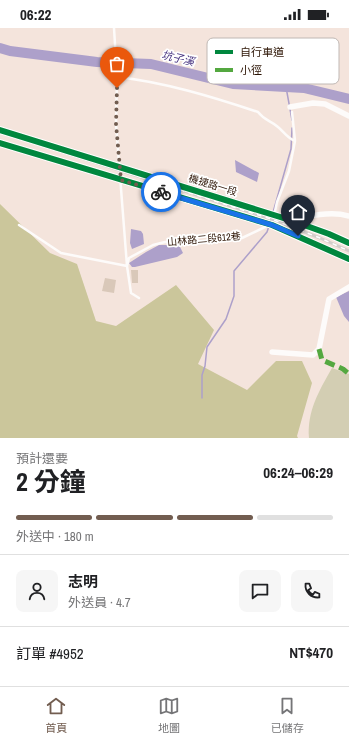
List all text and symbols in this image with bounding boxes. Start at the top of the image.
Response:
text: 06:22 [20,4,51,25]
legend [207,38,339,84]
text: 自行車道 [240,45,284,59]
pin [100,47,134,88]
water label: 坑子溪 [160,47,198,69]
icon: bag [106,53,128,75]
text: 小徑 [240,63,262,77]
street label: 機捷路一段 [187,171,239,199]
courier [141,172,181,212]
icon: bike [150,181,172,203]
pin [281,195,315,236]
icon: home [287,201,309,223]
street label: 山林路二段612巷 [167,229,241,249]
text: 預計還要 [16,450,68,467]
text: 06:24–06:29 [263,462,333,483]
text: 2 分鐘 [16,464,86,499]
text: 外送中 · 180 m [16,528,94,545]
button: person [16,570,58,612]
button: chat [239,570,281,612]
button: phone [291,570,333,612]
text: 志明 [68,571,98,592]
text: 外送員 · 4.7 [68,594,131,611]
text: NT$470 [289,642,333,663]
text: 訂單 #4952 [16,643,84,664]
tab: 首頁 [45,695,67,735]
tab: 地圖 [158,695,180,735]
tab: 已儲存 [271,695,304,735]

